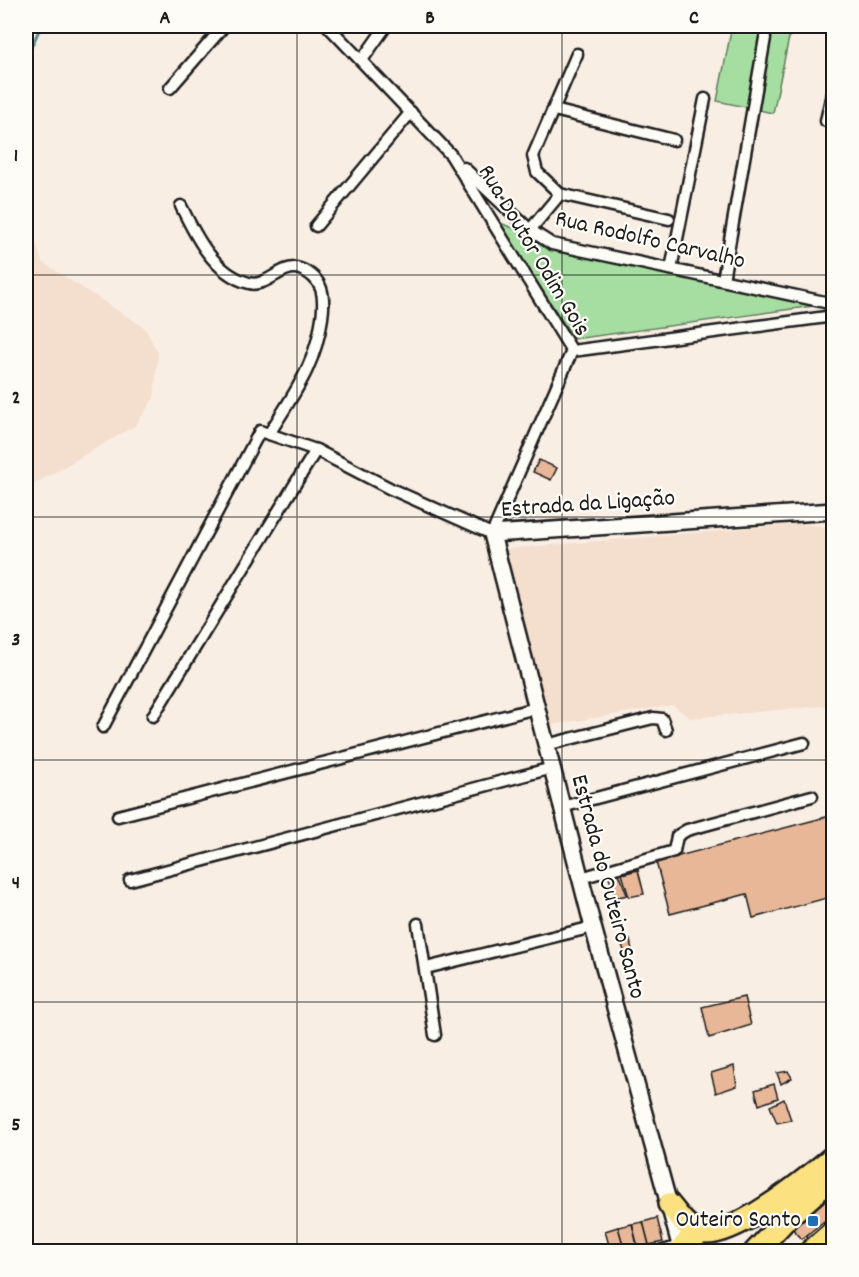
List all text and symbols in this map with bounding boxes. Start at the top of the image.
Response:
text: A [160,5,171,33]
text: B [425,5,435,33]
text: C [689,5,699,33]
text: 1 [14,143,18,171]
street label: Rua Doutor Odim Gois [468,159,598,343]
street label: Rua Rodolfo Carvalho [552,203,748,279]
text: 2 [12,385,20,413]
street label: Estrada da Ligação [500,482,676,528]
text: 3 [12,627,20,655]
street label: Estrada do Outeiro Santo [561,771,653,1003]
text: 4 [12,870,20,898]
text: 5 [11,1112,21,1140]
place label: Outeiro Santo [676,1204,801,1238]
marker: Outeiro Santo [806,1214,820,1228]

